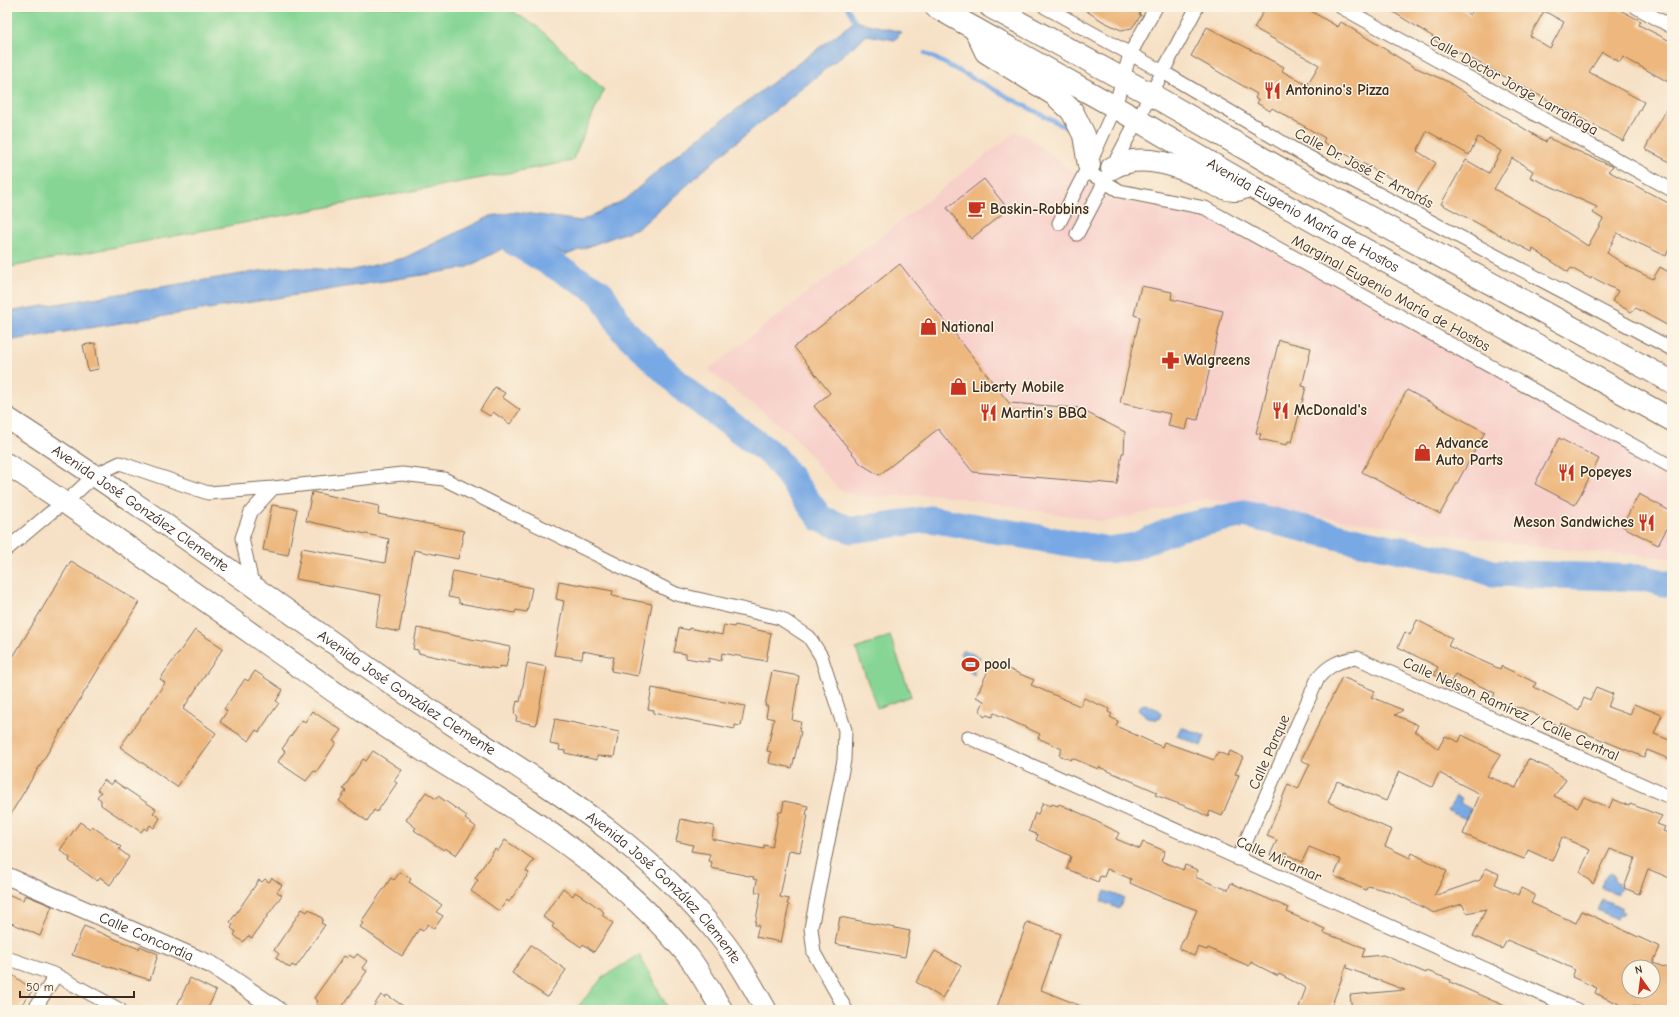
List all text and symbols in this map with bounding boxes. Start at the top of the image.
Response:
street label: Calle Doctor Jorge Larrañaga [1426,31,1602,139]
restaurant icon: Antonino's Pizza [1263,80,1283,100]
place label: Antonino's Pizza [1286,81,1389,99]
street label: Calle Dr. José E. Arrarás [1292,124,1436,212]
street label: Avenida Eugenio María de Hostos [1204,154,1402,276]
cafe icon: Baskin-Robbins [967,199,987,219]
place label: Baskin-Robbins [990,200,1089,218]
street label: Marginal Eugenio María de Hostos [1289,231,1493,355]
shop icon: National [918,317,938,337]
place label: National [941,318,994,336]
pharmacy icon: Walgreens [1161,350,1181,370]
place label: Walgreens [1184,351,1250,369]
shop icon: Liberty Mobile [949,377,969,397]
place label: Liberty Mobile [972,378,1064,396]
restaurant icon: McDonald's [1271,400,1291,420]
place label: McDonald's [1294,401,1367,419]
restaurant icon: Martin's BBQ [978,403,998,423]
place label: Martin's BBQ [1001,404,1087,422]
place label: Advance Auto Parts [1436,434,1503,469]
street label: Avenida José González Clemente [49,441,233,576]
shop icon: Advance Auto Parts [1413,442,1433,462]
restaurant icon: Popeyes [1557,462,1577,482]
place label: Popeyes [1580,463,1632,481]
restaurant icon: Meson Sandwiches [1637,512,1657,532]
place label: Meson Sandwiches [1513,513,1634,531]
street label: Avenida José González Clemente [314,626,499,759]
street label: Calle Nelson Ramírez / Calle Central [1400,653,1622,765]
sports icon: pool [961,654,981,674]
place label: pool [984,655,1011,673]
street label: Calle Parque [1244,711,1294,792]
street label: Avenida José González Clemente [583,807,745,967]
street label: Calle Miramar [1234,832,1325,886]
street label: Calle Concordia [96,908,196,965]
north arrow [1621,959,1661,999]
text: N [1634,963,1644,977]
scale bar [20,973,134,999]
text: 50 m [26,980,54,994]

